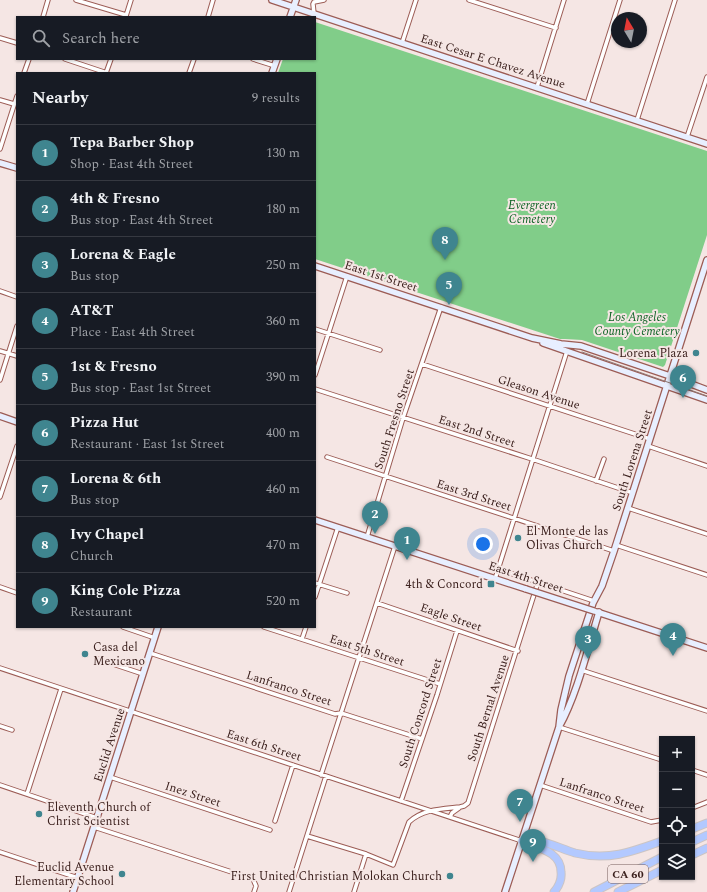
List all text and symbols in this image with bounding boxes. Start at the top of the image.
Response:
north arrow [611,12,647,48]
search box [16,16,316,60]
icon: search [30,27,52,49]
text: Search here [62,27,140,50]
street label: East Cesar E Chavez Avenue [418,29,568,94]
text: Nearby [32,85,88,111]
text: 9 results [252,88,300,108]
text: Tepa Barber Shop [70,131,194,154]
text: 1 [41,143,49,163]
text: 130 m [266,143,300,163]
text: Shop · East 4th Street [70,154,193,174]
text: 4th & Fresno [70,187,160,210]
park label: Evergreen Cemetery [508,196,557,229]
text: 2 [41,199,49,219]
text: 180 m [266,199,300,219]
text: Bus stop · East 4th Street [70,210,213,230]
pin: 8 [432,227,458,260]
text: Lorena & Eagle [70,243,176,266]
text: 3 [41,255,49,275]
text: 250 m [266,255,300,275]
street label: East 1st Street [342,256,420,297]
text: Bus stop [70,266,119,286]
pin: 5 [436,272,462,305]
text: AT&T [70,299,114,322]
park label: Los Angeles County Cemetery [594,308,680,341]
text: 4 [41,311,49,331]
text: 360 m [266,311,300,331]
text: Place · East 4th Street [70,322,195,342]
place label: Lorena Plaza [619,344,688,363]
marker: Lorena Plaza [691,348,701,358]
text: 1st & Fresno [70,355,157,378]
pin: 6 [670,365,696,398]
street label: South Fresno Street [369,366,420,472]
text: 5 [41,367,49,387]
text: 390 m [266,367,300,387]
street label: Gleason Avenue [495,370,583,415]
text: Bus stop · East 1st Street [70,378,211,398]
street label: South Lorena Street [607,407,658,513]
street label: East 2nd Street [436,410,518,453]
text: Pizza Hut [70,411,139,434]
text: 6 [41,423,49,443]
text: 400 m [266,423,300,443]
text: Restaurant · East 1st Street [70,434,224,454]
text: Lorena & 6th [70,467,161,490]
street label: East 3rd Street [434,474,514,517]
text: 7 [41,479,49,499]
text: 460 m [266,479,300,499]
text: Bus stop [70,490,119,510]
pin: 2 [362,501,388,534]
place label: El Monte de las Olivas Church [526,522,608,555]
text: Ivy Chapel [70,523,144,546]
pin: 1 [394,527,420,560]
marker: El Monte de las Olivas Church [513,533,523,543]
your location [473,534,493,554]
text: 8 [41,535,49,555]
text: 470 m [266,535,300,555]
text: Church [70,546,113,566]
street label: East 4th Street [486,556,566,599]
place label: 4th & Concord [406,575,483,594]
text: King Cole Pizza [70,579,180,602]
marker: 4th & Concord [486,579,496,589]
text: 9 [41,591,49,611]
text: 520 m [266,591,300,611]
street label: Eagle Street [418,598,484,637]
text: Restaurant [70,602,132,622]
pin: 4 [660,623,686,656]
pin: 3 [575,626,601,659]
street label: East 5th Street [327,629,407,672]
place label: Casa del Mexicano [93,638,145,671]
marker: Casa del Mexicano [80,649,90,659]
street label: South Bernal Avenue [462,652,515,764]
street label: South Concord Street [394,656,447,771]
street label: Lanfranco Street [244,666,334,711]
street label: Euclid Avenue [89,705,130,785]
street label: East 6th Street [224,724,304,767]
map controls [659,736,695,880]
button: + [659,736,695,772]
button: − [659,772,695,808]
street label: Lanfranco Street [557,773,647,818]
street label: Inez Street [162,777,223,812]
pin: 7 [507,789,533,822]
place label: Eleventh Church of Christ Scientist [47,798,151,831]
button: locate [659,808,695,844]
marker: Eleventh Church of Christ Scientist [34,809,44,819]
pin: 9 [520,829,546,862]
button: layers [659,844,695,880]
place label: Euclid Avenue Elementary School [14,858,114,891]
road number: CA 60 [608,865,648,883]
place label: First United Christian Molokan Church [231,867,442,886]
marker: Euclid Avenue Elementary School [117,869,127,879]
marker: First United Christian Molokan Church [445,871,455,881]

